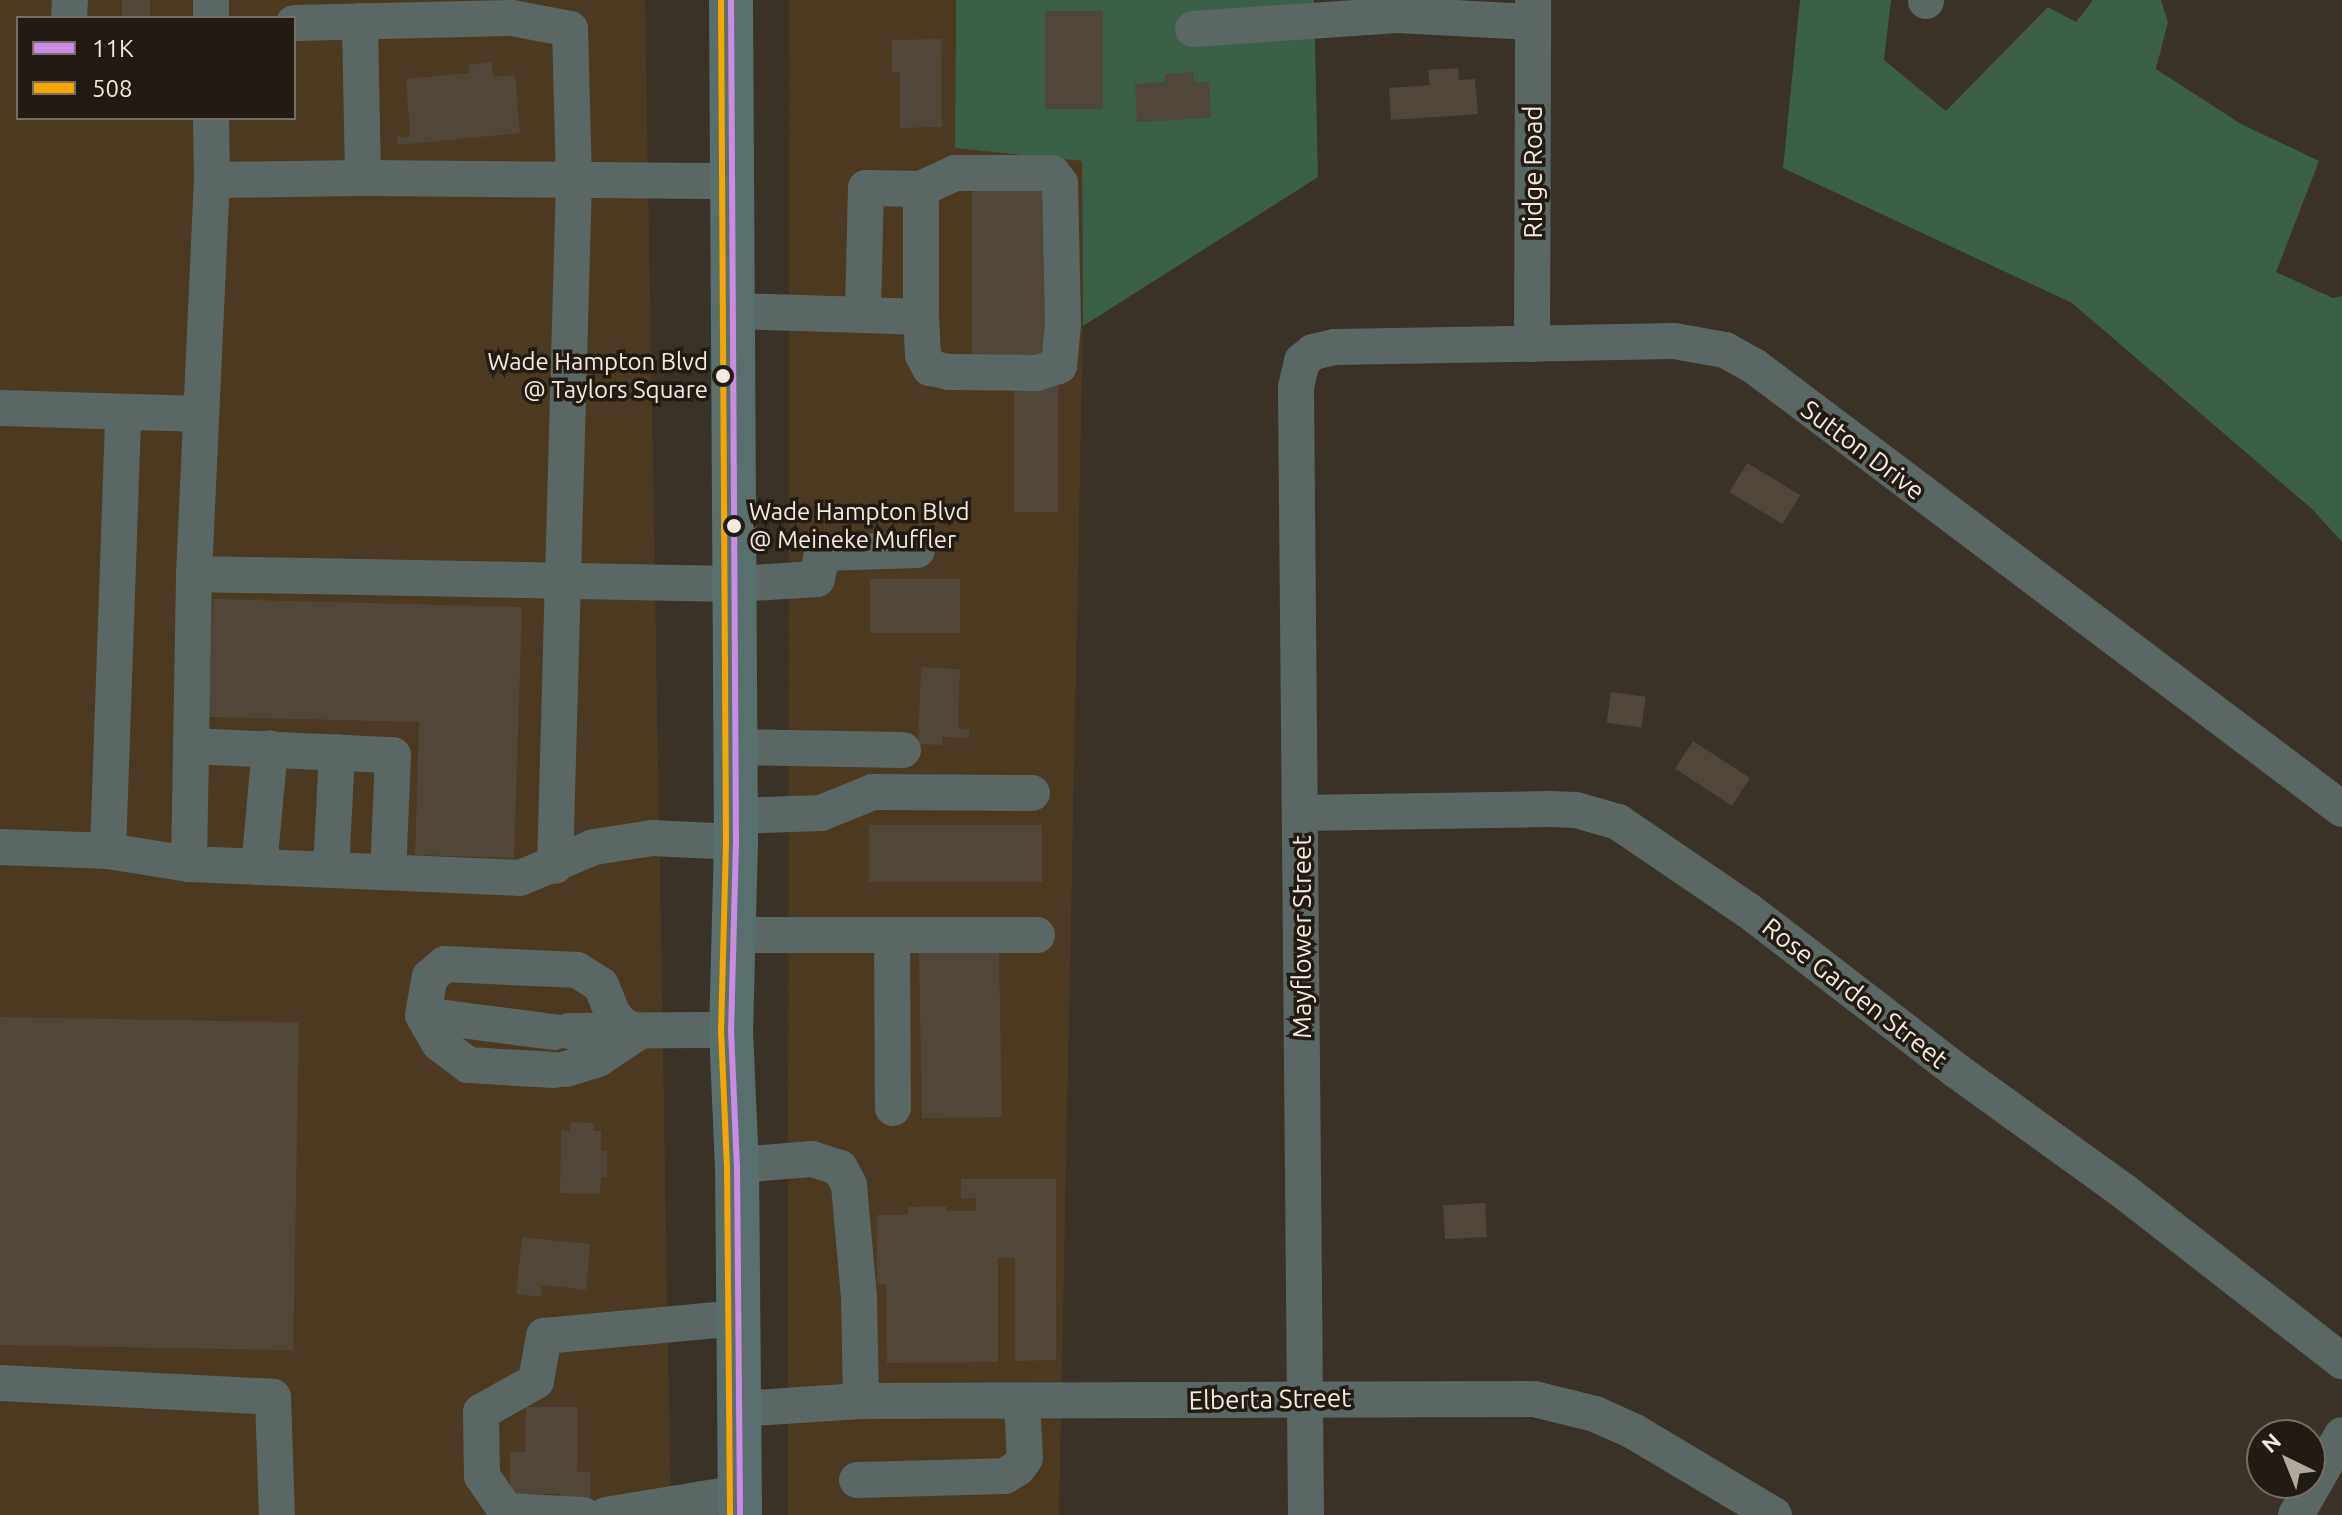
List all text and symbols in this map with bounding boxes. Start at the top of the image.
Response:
legend [16,16,296,120]
text: 11K [92,35,134,62]
text: 508 [92,75,133,102]
street label: Ridge Road [1517,106,1549,238]
place label: Wade Hampton Blvd @ Taylors Square [488,348,708,404]
marker: Wade Hampton Blvd @ Taylors Square [715,368,731,384]
street label: Sutton Drive [1795,394,1931,506]
place label: Wade Hampton Blvd @ Meineke Muffler [749,498,969,554]
marker: Wade Hampton Blvd @ Meineke Muffler [726,518,742,534]
street label: Mayflower Street [1286,835,1318,1039]
street label: Rose Garden Street [1756,911,1954,1075]
street label: Elberta Street [1188,1382,1352,1416]
north arrow [2246,1419,2326,1499]
text: N [2256,1428,2285,1457]

